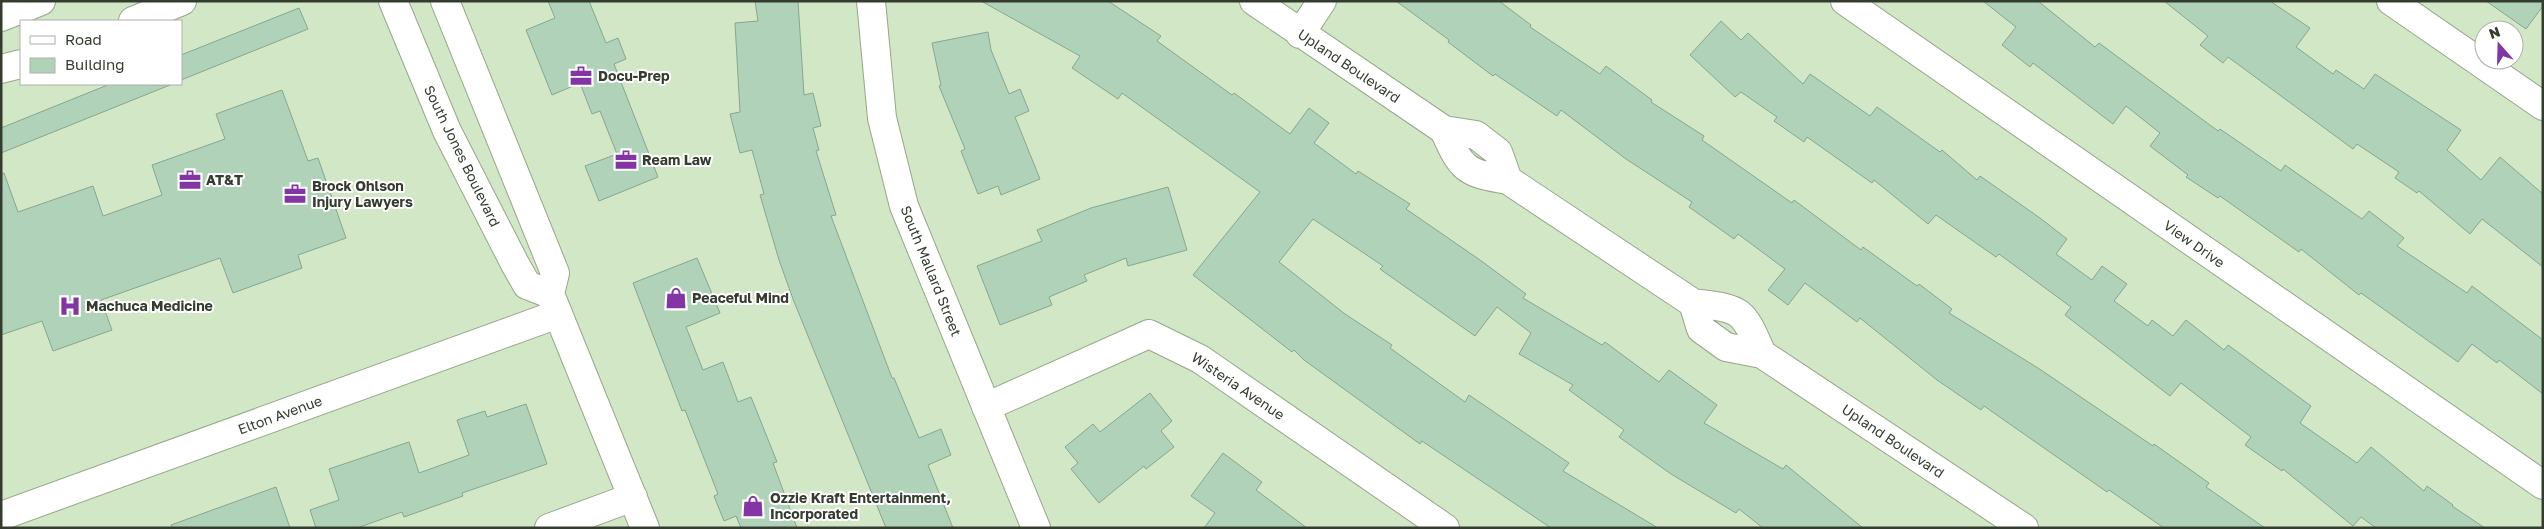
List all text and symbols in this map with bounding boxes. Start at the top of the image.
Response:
legend [20,20,182,85]
north arrow [2474,20,2524,70]
text: N [2486,23,2502,42]
street label: Upland Boulevard [1295,25,1404,106]
text: Road [65,30,102,48]
text: Building [65,55,125,73]
office icon: Docu-Prep [568,63,594,89]
place label: Docu-Prep [598,67,670,84]
street label: South Jones Boulevard [421,82,504,229]
office icon: Ream Law [613,147,639,173]
place label: Ream Law [642,151,712,168]
office icon: AT&T [177,167,203,193]
place label: AT&T [206,171,243,188]
place label: Brock Ohlson Injury Lawyers [312,177,413,210]
office icon: Brock Ohlson Injury Lawyers [282,181,308,207]
street label: South Mallard Street [898,203,965,339]
street label: View Drive [2160,216,2228,271]
shop icon: Peaceful Mind [663,285,689,311]
place label: Peaceful Mind [692,289,789,306]
hospital icon: Machuca Medicine [57,293,83,319]
place label: Machuca Medicine [86,297,213,314]
street label: Wisteria Avenue [1189,348,1288,423]
street label: Elton Avenue [235,391,324,438]
street label: Upland Boulevard [1839,400,1948,481]
place label: Ozzie Kraft Entertainment, Incorporated [770,489,951,522]
shop icon: Ozzie Kraft Entertainment, Incorporated [740,493,766,519]

